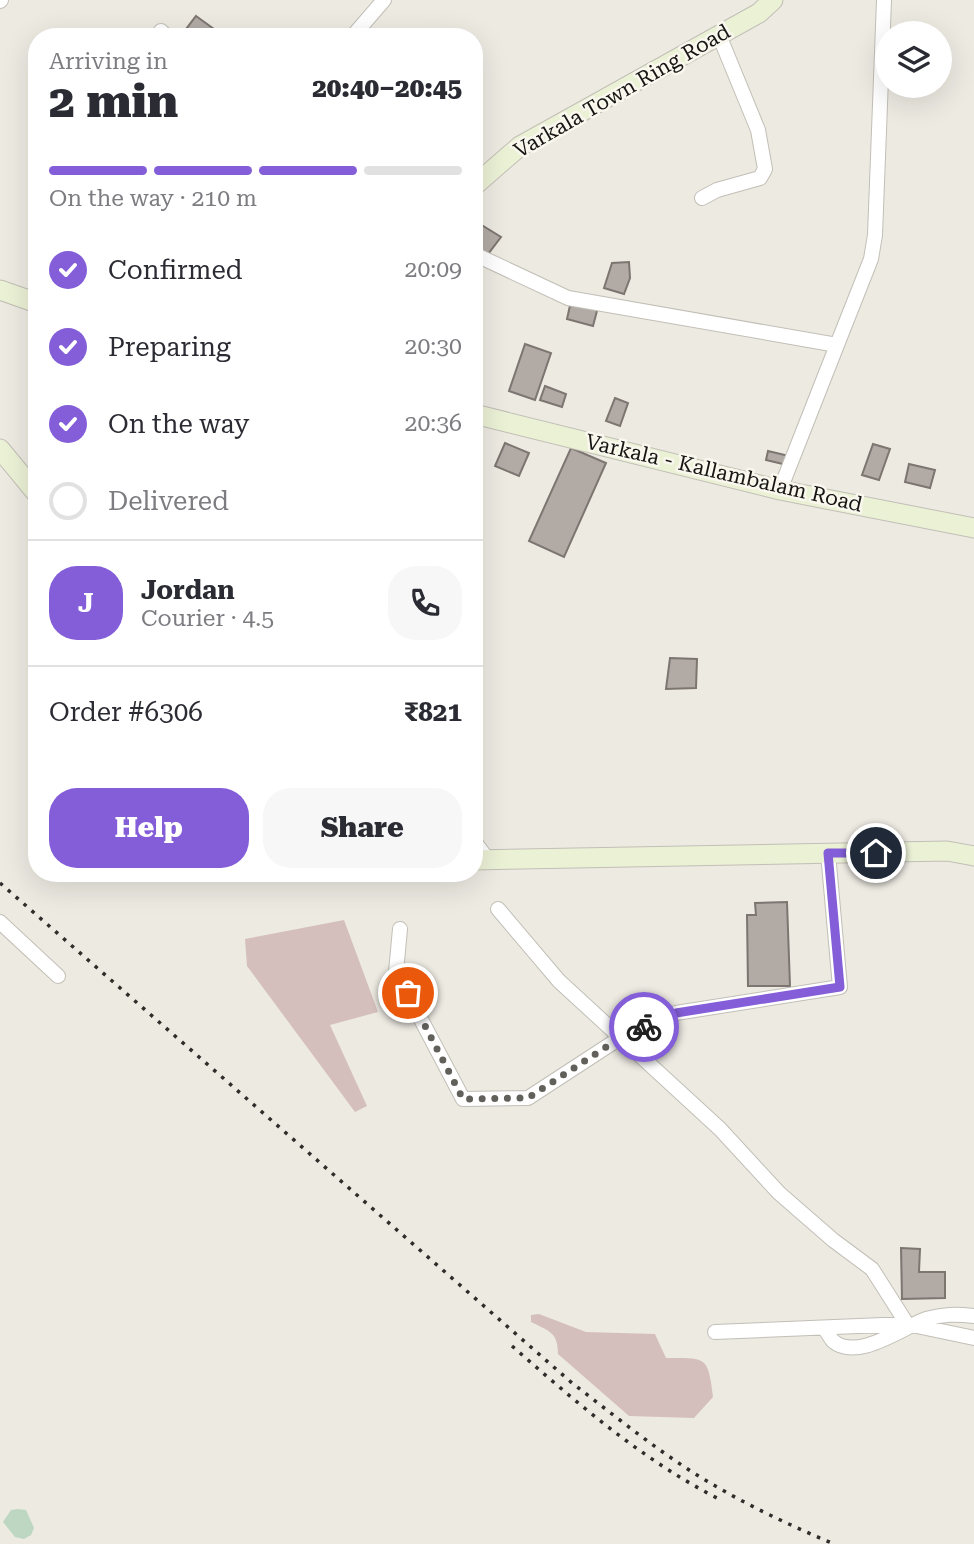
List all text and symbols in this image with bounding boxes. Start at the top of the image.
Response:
street label: Varkala Town Ring Road [510,19,735,163]
map controls [875,21,952,98]
button: layers [875,21,952,98]
text: Arriving in [49,48,168,75]
text: 20:40–20:45 [312,73,462,103]
text: 2 min [49,74,178,128]
text: On the way · 210 m [49,185,257,212]
icon: check [49,251,87,289]
text: Confirmed [108,255,243,285]
text: 20:09 [405,256,462,283]
icon: check [49,328,87,366]
text: Preparing [108,332,231,362]
text: 20:30 [405,333,462,360]
icon: check [49,405,87,443]
text: On the way [108,409,249,439]
text: 20:36 [405,410,462,437]
street label: Varkala - Kallambalam Road [583,429,865,517]
text: Delivered [108,486,229,516]
button: phone [388,566,462,640]
text: Jordan [141,575,235,605]
text: J [78,588,94,618]
text: Courier · 4.5 [141,605,274,632]
text: Order #6306 [49,697,203,727]
text: ₹821 [404,697,462,727]
button: Help [49,788,249,868]
button: Share [263,788,462,868]
pin [846,823,906,883]
icon: home [857,834,895,872]
pin [378,963,438,1023]
icon: bag [389,974,427,1012]
courier [609,992,679,1062]
icon: bike [625,1008,663,1046]

